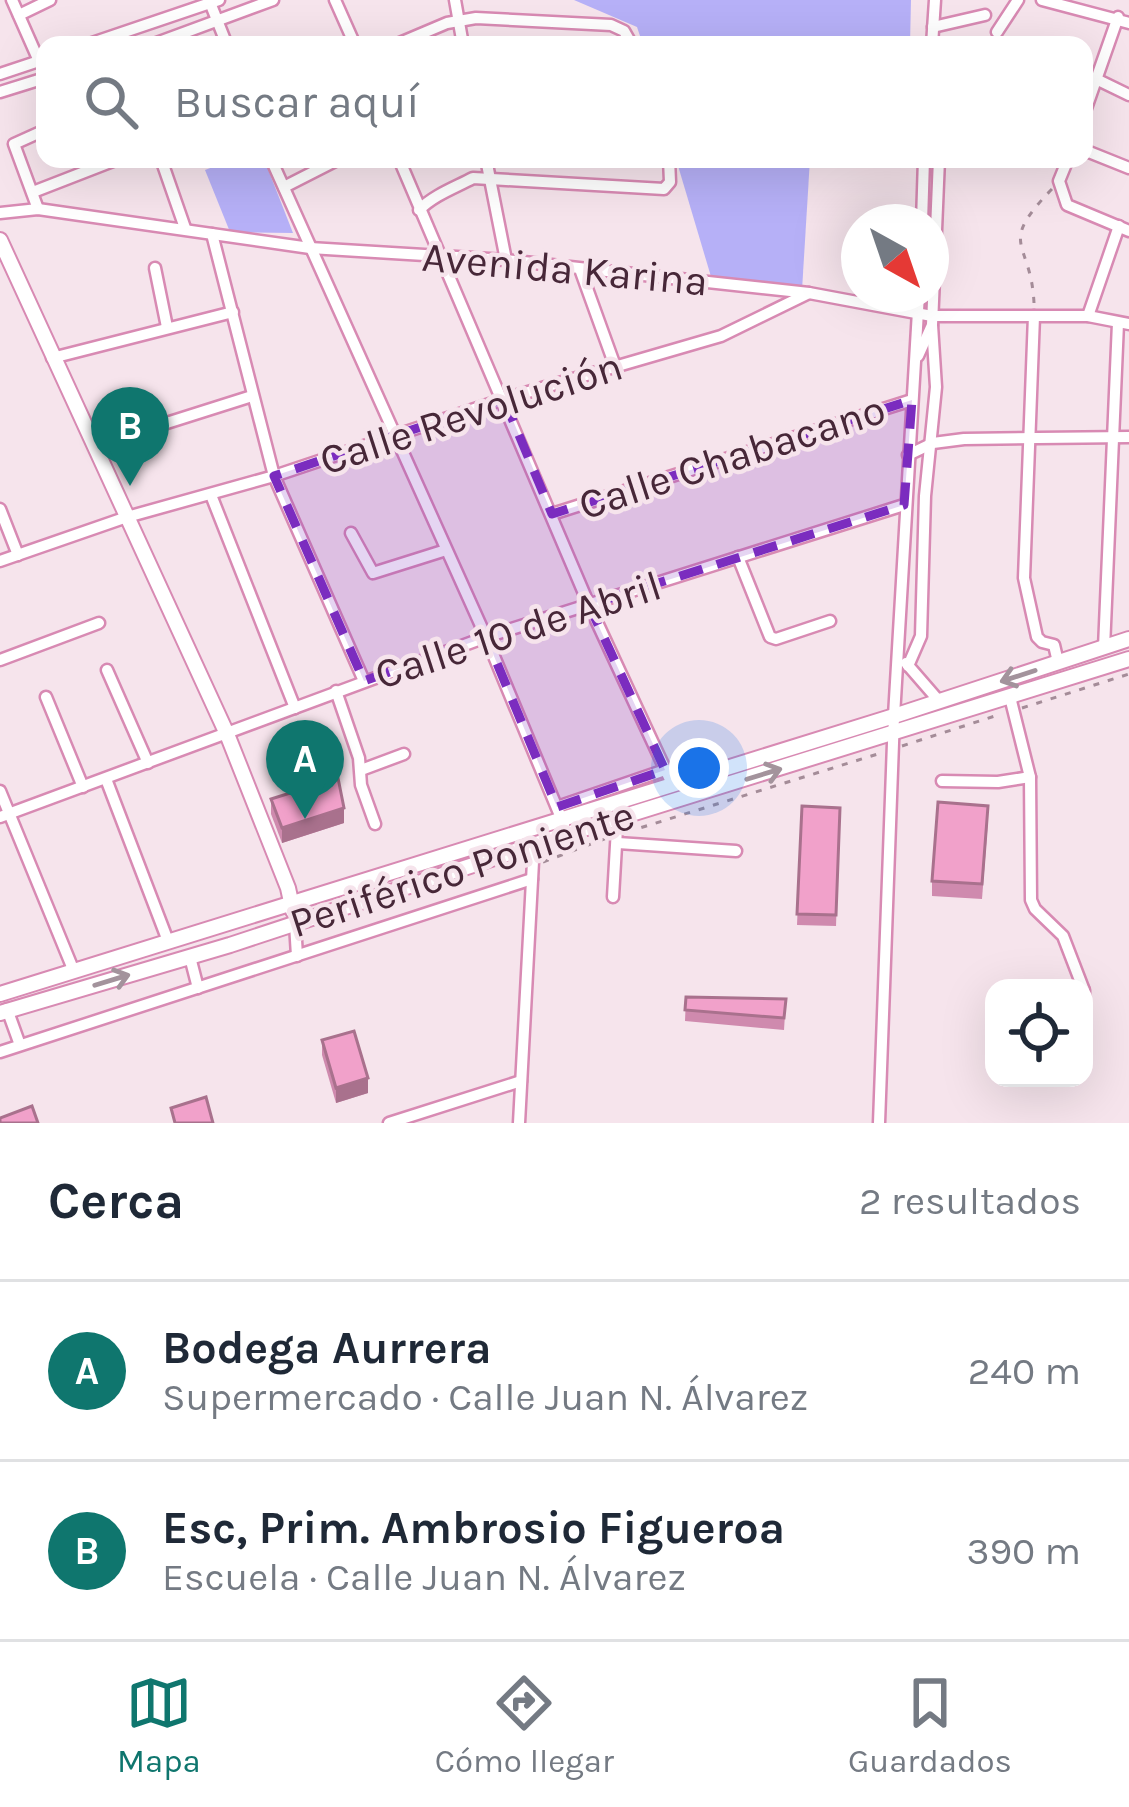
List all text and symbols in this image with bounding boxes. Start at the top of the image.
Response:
search box [36,36,1093,168]
icon: search [78,69,144,135]
text: Buscar aquí [174,76,420,128]
north arrow [841,204,949,312]
street label: Avenida Karina [420,232,710,306]
street label: Calle Revolución [313,341,629,485]
street label: Calle Chabacano [572,384,892,530]
pin: B [91,387,169,486]
street label: Calle 10 de Abril [369,560,667,700]
one-way arrow [1000,666,1038,688]
pin: A [266,720,344,819]
your location [669,738,729,798]
one-way arrow [744,762,782,784]
street label: Periférico Poniente [284,790,640,948]
one-way arrow [92,968,130,990]
map controls [985,979,1093,1087]
button: locate [985,979,1093,1087]
text: Cerca [48,1171,184,1231]
text: 2 resultados [859,1178,1081,1224]
text: Bodega Aurrera [162,1322,492,1374]
text: A [75,1348,99,1394]
text: 240 m [968,1348,1081,1394]
text: Supermercado · Calle Juan N. Álvarez [162,1374,808,1420]
text: Esc, Prim. Ambrosio Figueroa [162,1502,785,1554]
text: B [74,1528,100,1574]
text: 390 m [966,1528,1081,1574]
text: Escuela · Calle Juan N. Álvarez [162,1554,686,1600]
tab: Mapa [117,1670,201,1780]
tab: Cómo llegar [435,1670,614,1780]
tab: Guardados [848,1670,1012,1780]

